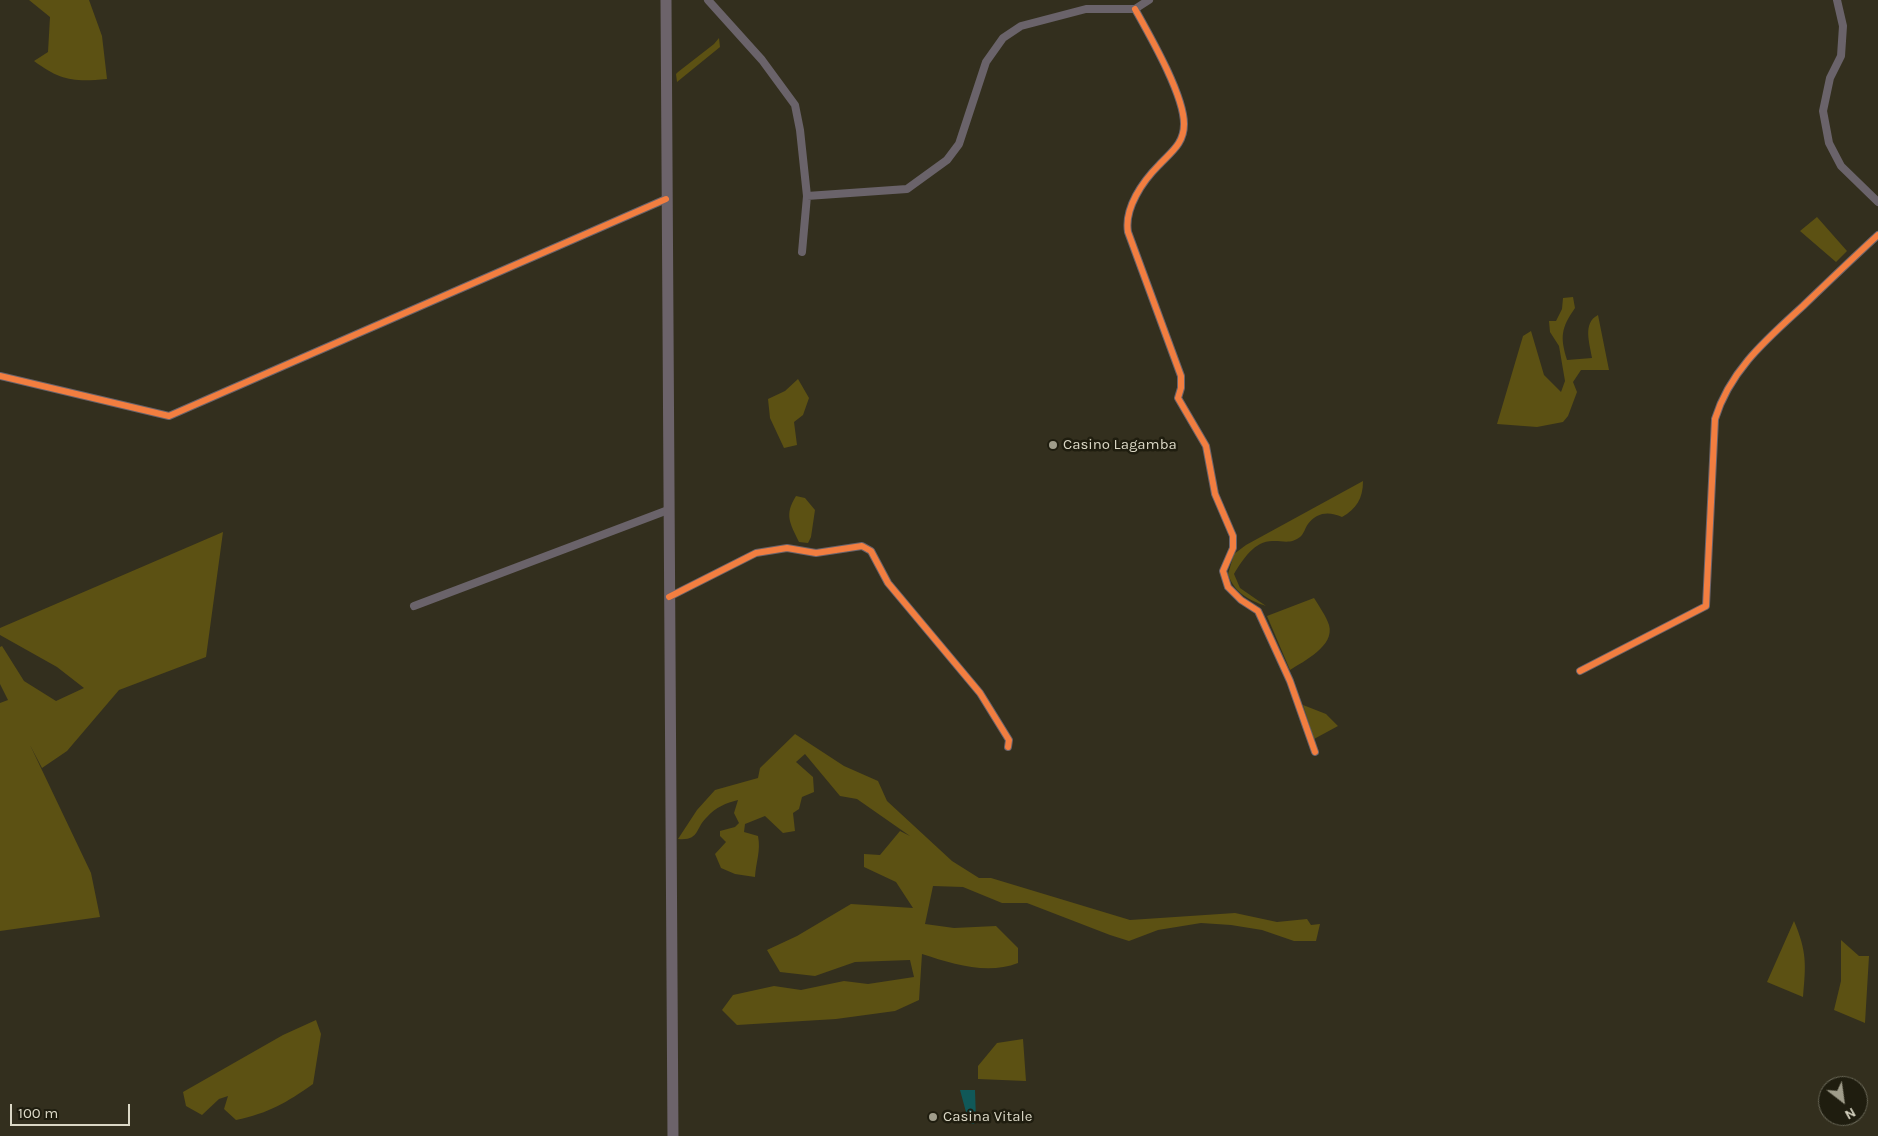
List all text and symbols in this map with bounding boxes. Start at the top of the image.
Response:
place label: Casino Lagamba [1063,436,1177,454]
marker: Casino Lagamba [1047,439,1059,451]
north arrow [1818,1076,1868,1126]
scale bar [12,1094,132,1126]
text: 100 m [18,1104,58,1122]
text: N [1842,1104,1859,1123]
place label: Casina Vitale [943,1108,1032,1126]
marker: Casina Vitale [927,1111,939,1123]

